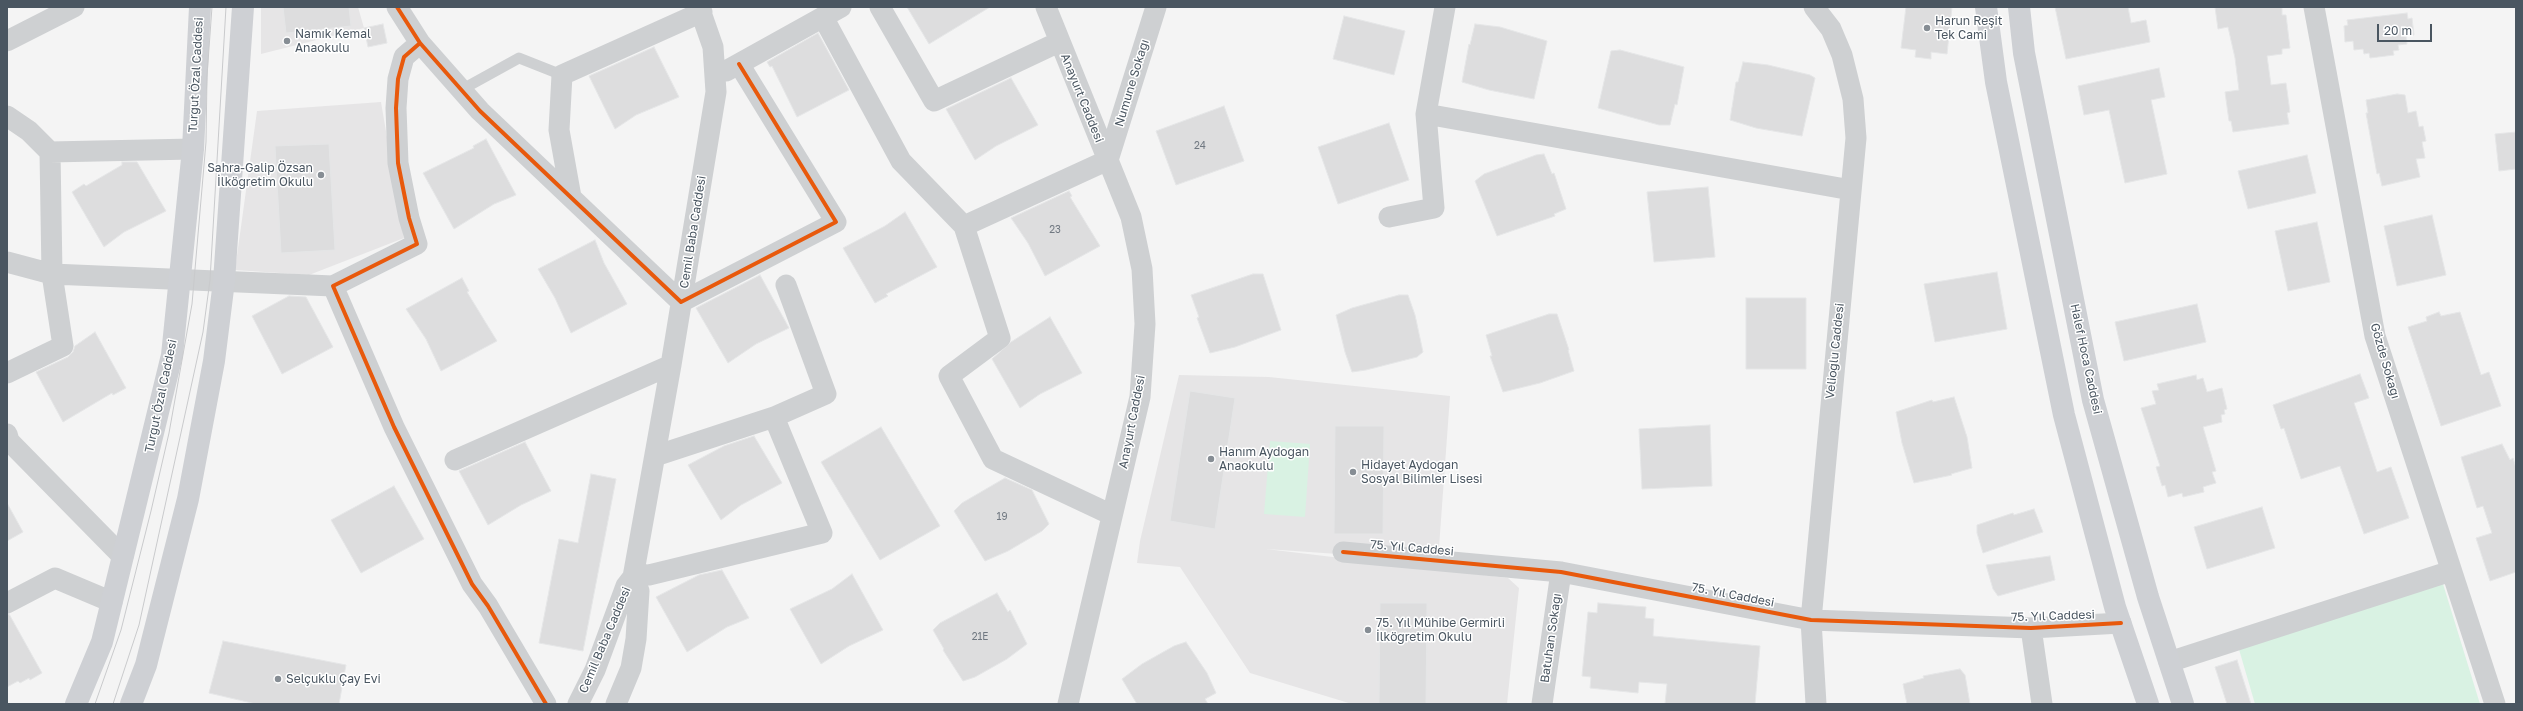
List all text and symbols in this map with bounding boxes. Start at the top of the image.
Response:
place label: Harun Reşit Tek Cami [1935,14,2003,42]
scale bar [2379,16,2434,42]
street label: Turgut Özal Caddesi [186,17,206,133]
marker: Harun Reşit Tek Cami [1922,23,1932,33]
text: 20 m [2384,23,2412,38]
place label: Namık Kemal Anaokulu [295,27,371,55]
marker: Namık Kemal Anaokulu [282,36,292,46]
street label: Numune Sokağı [1112,38,1152,128]
street label: Anayurt Caddesi [1058,51,1106,145]
house number: 24 [1194,140,1206,152]
place label: Sahra-Galip Özsan İlköğretim Okulu [207,161,313,189]
marker: Sahra-Galip Özsan İlköğretim Okulu [316,170,326,180]
street label: Cemil Baba Caddesi [677,175,709,289]
house number: 23 [1049,224,1061,236]
street label: Velioğlu Caddesi [1823,302,1847,400]
street label: Halef Hoca Caddesi [2067,302,2105,416]
street label: Gözde Sokağı [2367,322,2403,400]
street label: Turgut Özal Caddesi [142,338,180,454]
street label: Anayurt Caddesi [1116,374,1148,470]
place label: Hanım Aydoğan Anaokulu [1219,445,1309,473]
marker: Hanım Aydoğan Anaokulu [1206,454,1216,464]
place label: Hidayet Aydoğan Sosyal Bilimler Lisesi [1361,458,1482,486]
marker: Hidayet Aydoğan Sosyal Bilimler Lisesi [1348,467,1358,477]
house number: 19 [997,511,1007,523]
street label: 75. Yıl Caddesi [1370,537,1454,559]
street label: 75. Yıl Caddesi [1690,580,1776,610]
street label: Cemil Baba Caddesi [576,585,634,695]
street label: Batuhan Sokağı [1538,592,1564,684]
street label: 75. Yıl Caddesi [2011,607,2095,625]
place label: 75. Yıl Mühibe Germirli İlköğretim Okulu [1376,616,1505,644]
marker: 75. Yıl Mühibe Germirli İlköğretim Okulu [1363,625,1373,635]
house number: 21E [972,631,988,643]
place label: Selçuklu Çay Evi [286,672,381,686]
marker: Selçuklu Çay Evi [273,674,283,684]

